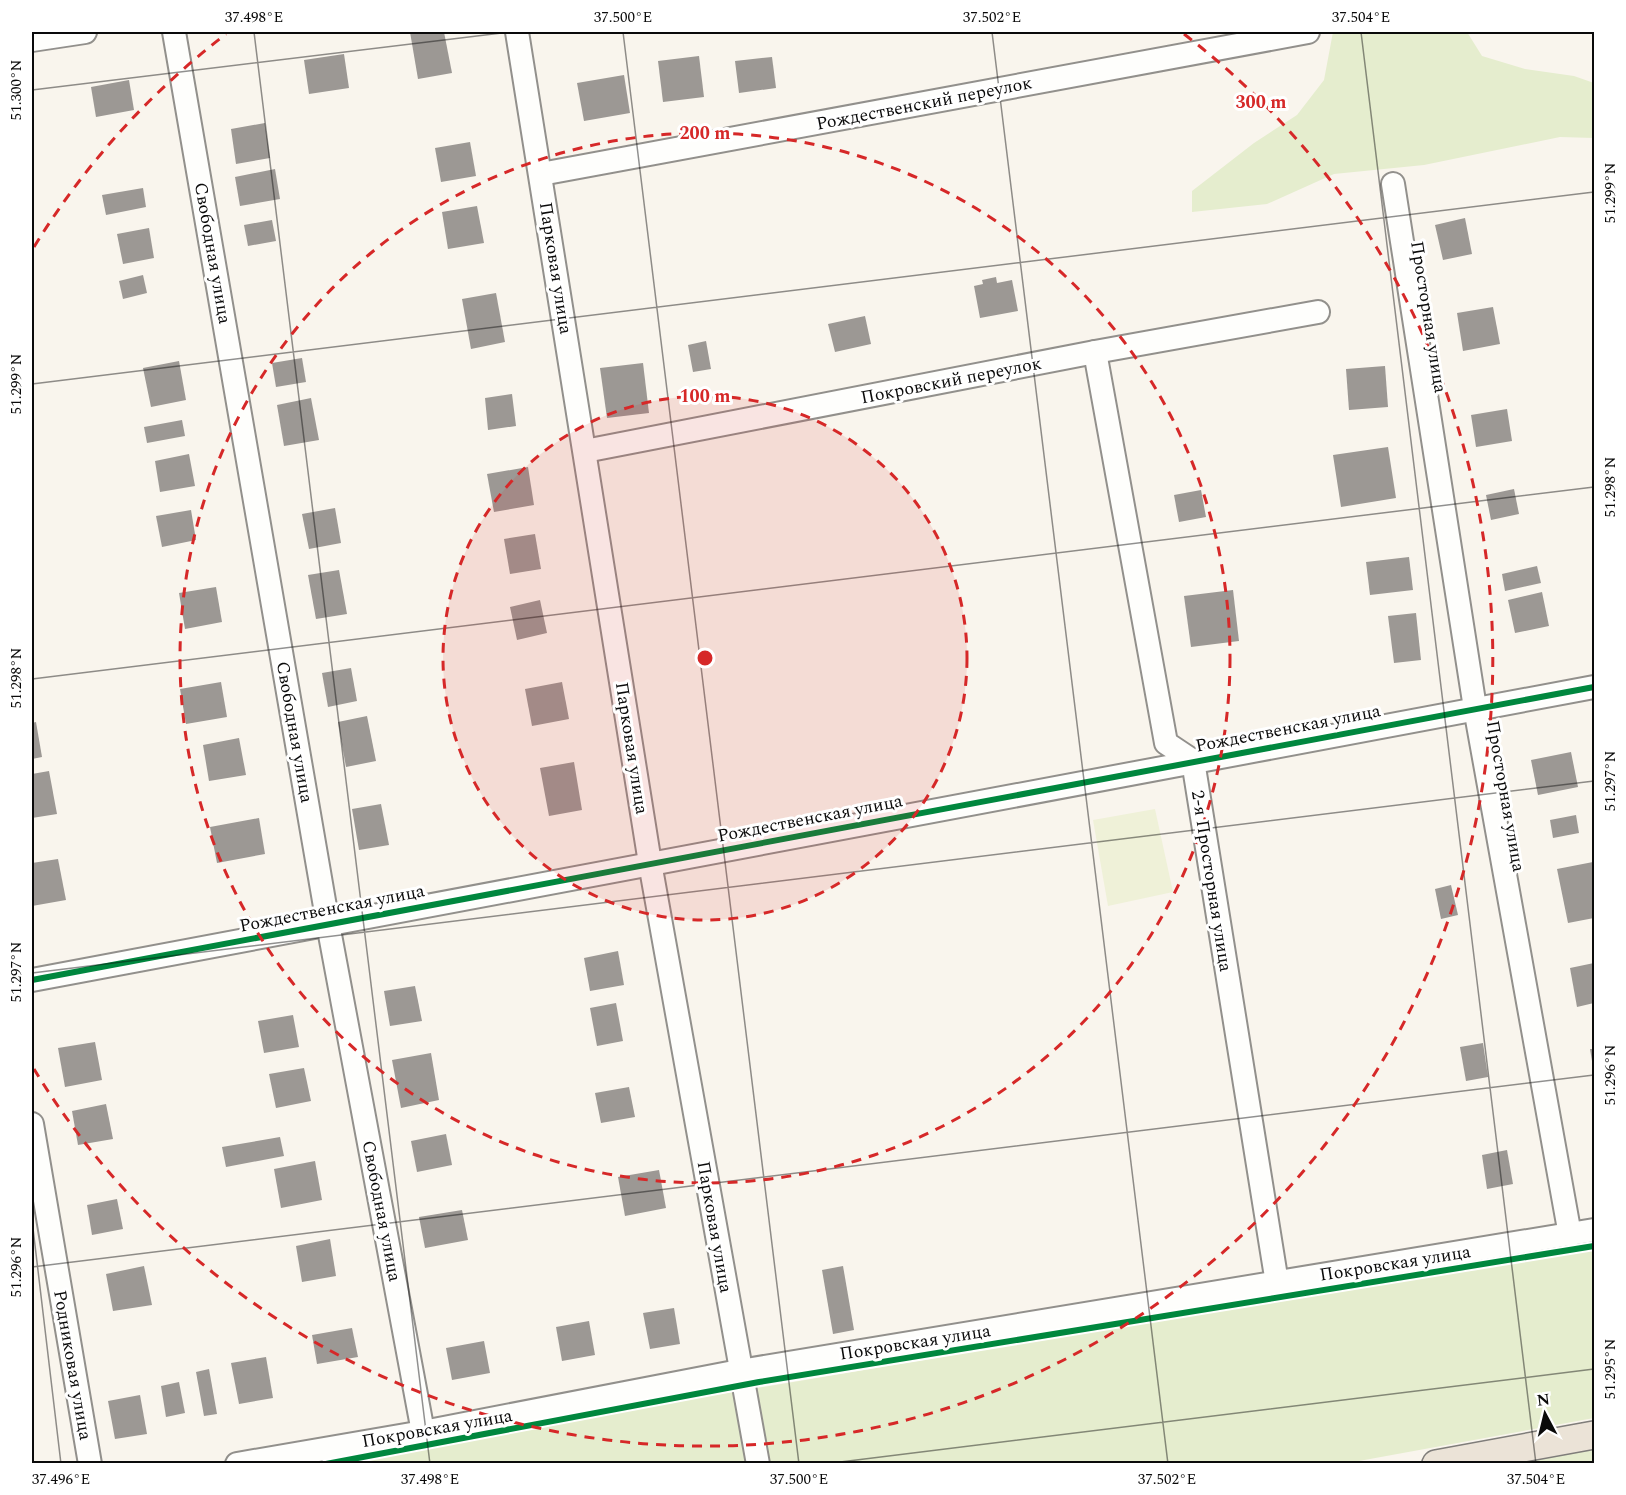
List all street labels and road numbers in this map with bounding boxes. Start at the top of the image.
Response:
street label: Рождественский переулок [814,69,1034,138]
street label: Свободная улица [187,180,238,326]
street label: Парковая улица [532,200,579,336]
street label: Просторная улица [1403,239,1454,395]
street label: Покровский переулок [858,350,1044,411]
street label: Свободная улица [269,659,320,805]
street label: Парковая улица [608,680,655,816]
street label: Рождественская улица [1193,697,1383,760]
street label: Просторная улица [1479,718,1532,874]
street label: Рождественская улица [715,787,905,850]
street label: 2-я Просторная улица [1184,788,1239,974]
street label: Рождественская улица [237,877,427,940]
street label: Свободная улица [355,1138,408,1284]
street label: Парковая улица [690,1159,739,1295]
street label: Покровская улица [1318,1238,1473,1289]
street label: Родниковая улица [46,1288,99,1442]
street label: Покровская улица [838,1317,993,1368]
street label: Покровская улица [360,1402,515,1455]

